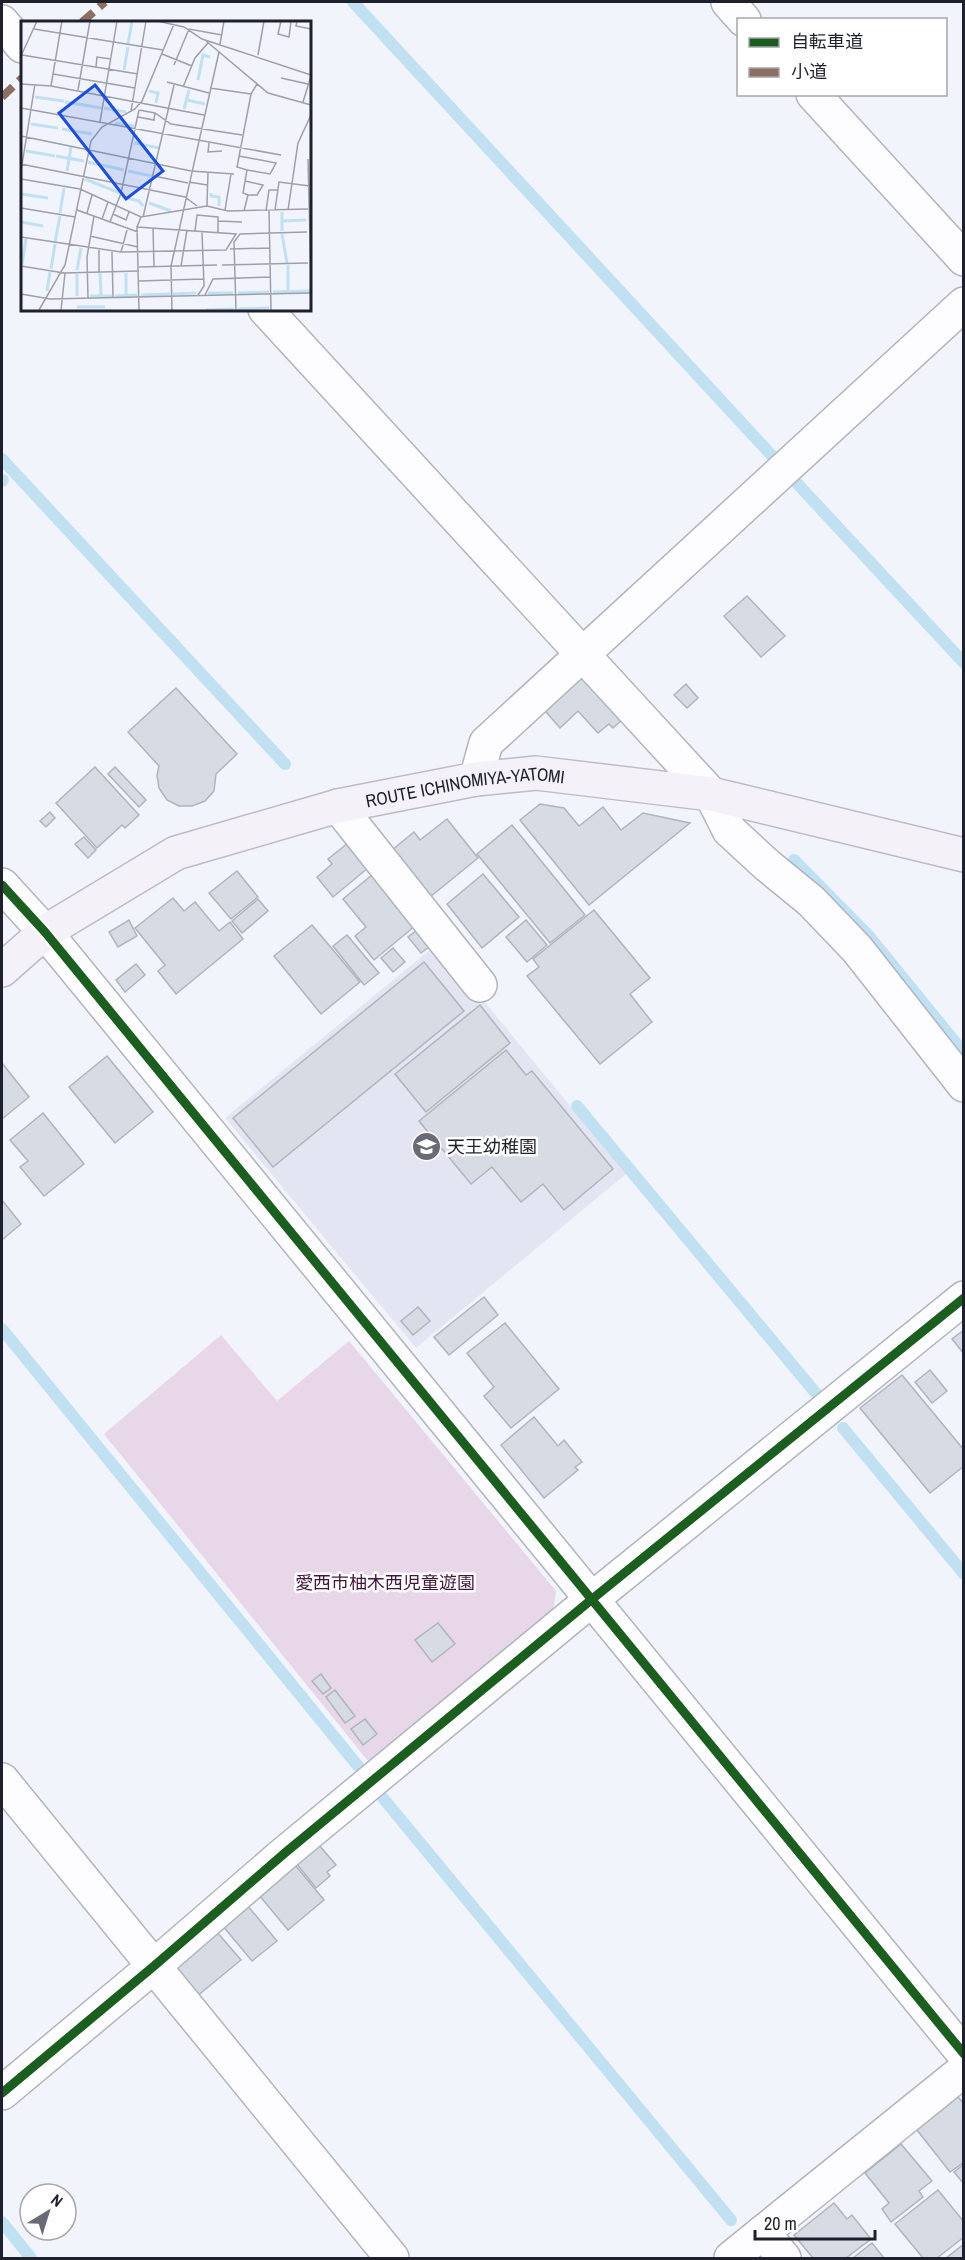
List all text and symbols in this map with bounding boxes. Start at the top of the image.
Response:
legend [737,18,947,96]
inset map [21,21,310,310]
text: 自転車道 [791,29,863,54]
text: 小道 [791,59,827,84]
street label: ROUTE ICHINOMIYA-YATOMI [363,760,566,813]
school or university icon: 天王幼稚園 [410,1130,442,1162]
place label: 天王幼稚園 [447,1134,537,1159]
park label: 愛西市柚木西児童遊園 [295,1570,475,1595]
north arrow [18,2182,78,2242]
text: N [47,2189,68,2212]
scale bar [755,2203,875,2241]
text: 20 m [764,2211,797,2236]

